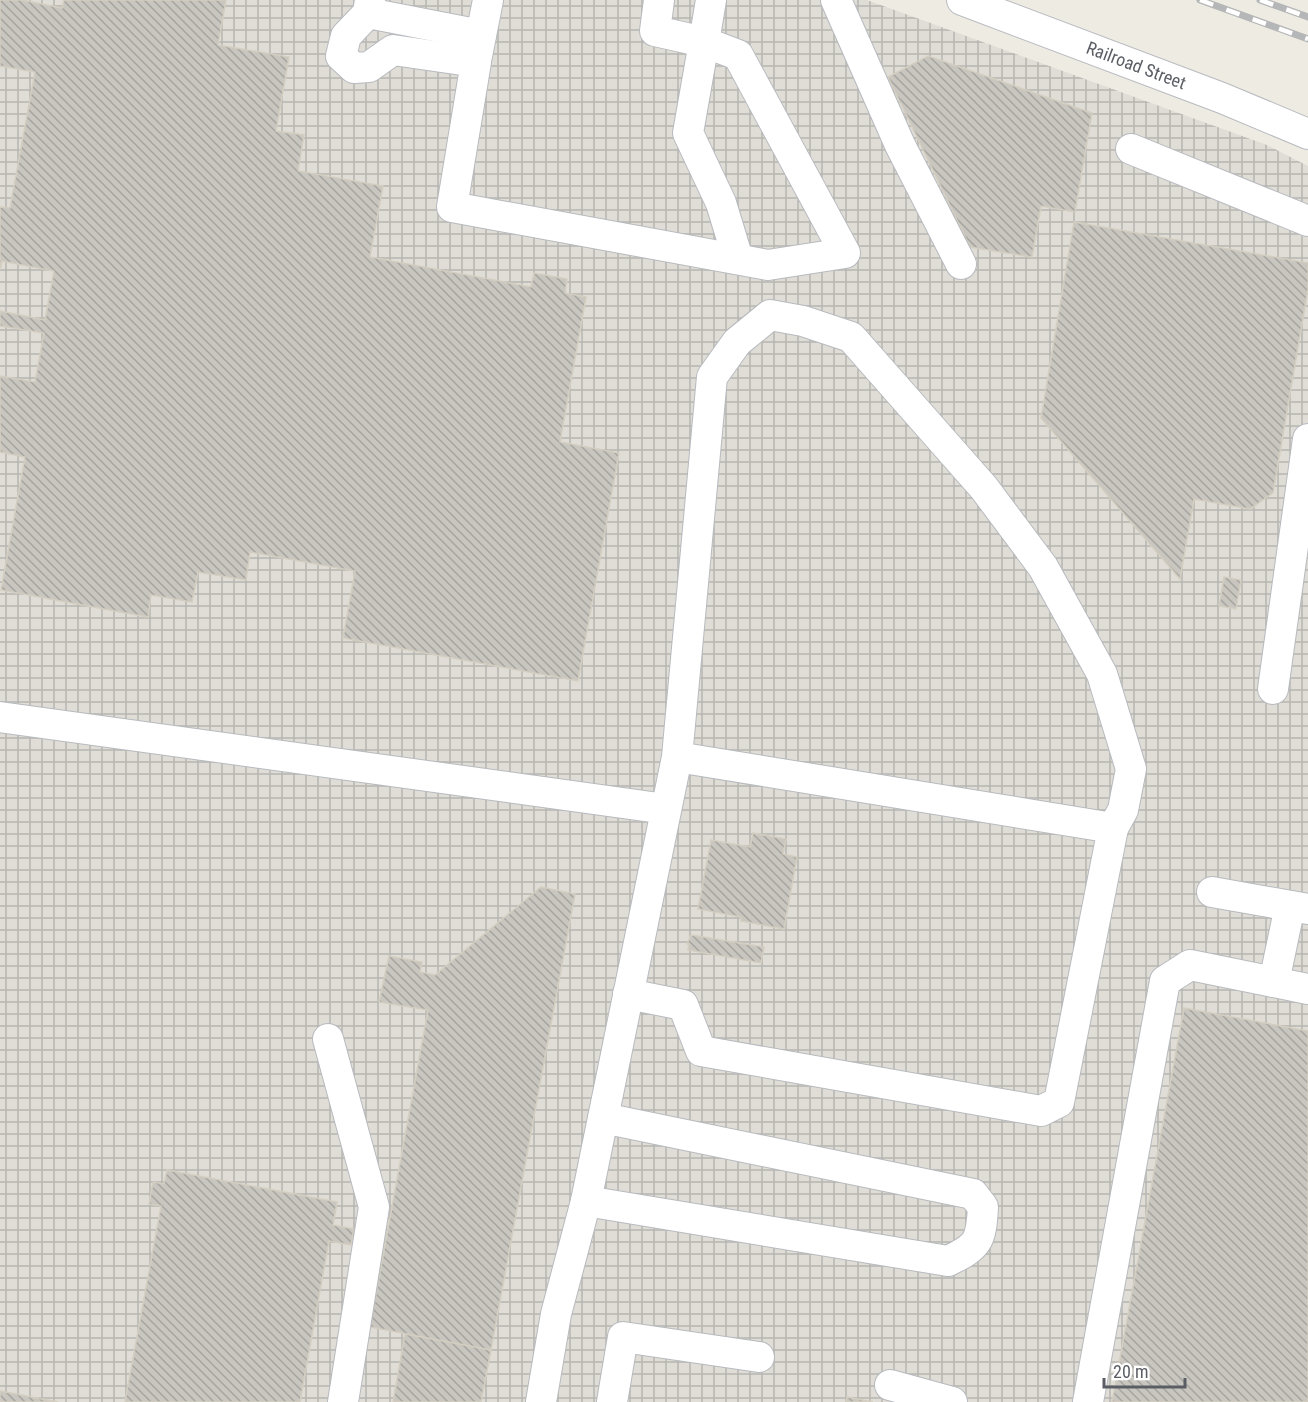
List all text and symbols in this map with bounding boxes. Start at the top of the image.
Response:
street label: Railroad Street [1084,37,1189,93]
scale bar [1104,1351,1185,1389]
text: 20 m [1113,1361,1148,1382]

